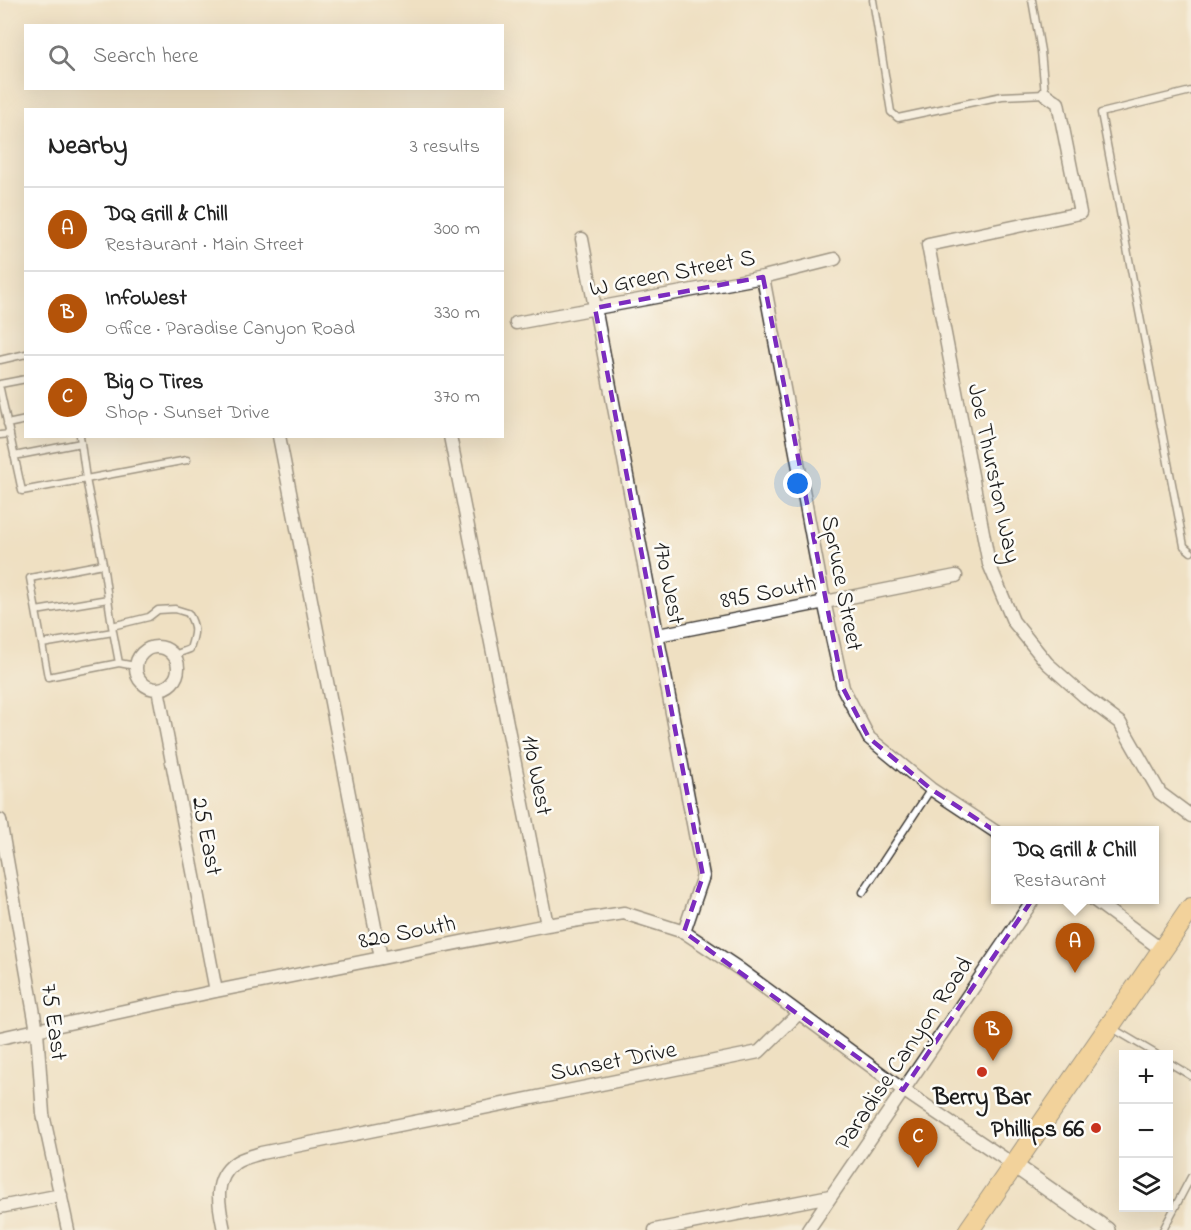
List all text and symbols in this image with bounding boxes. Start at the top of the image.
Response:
search box [24,24,504,90]
icon: search [45,41,78,74]
text: Search here [93,41,198,73]
text: Nearby [48,128,127,166]
text: 3 results [410,133,480,162]
text: DQ Grill & Chill [105,199,228,231]
text: A [61,215,74,244]
text: 300 m [434,215,480,244]
text: Restaurant · Main Street [105,231,304,260]
street label: W Green Street S [587,241,758,308]
text: InfoWest [105,283,187,315]
text: B [61,299,74,328]
text: 330 m [434,299,480,328]
text: Office · Paradise Canyon Road [105,315,355,344]
text: Big O Tires [105,367,204,399]
street label: Joe Thurston Way [955,381,1029,567]
text: C [62,383,73,412]
text: 370 m [434,383,480,412]
text: Shop · Sunset Drive [105,399,270,428]
your location [783,469,812,498]
street label: Spruce Street [810,513,871,654]
street label: 170 West [642,539,693,628]
street label: 895 South [718,567,819,620]
street label: 110 West [511,732,560,819]
street label: 25 East [181,794,230,879]
popup [991,826,1159,904]
text: DQ Grill & Chill [1014,835,1136,867]
text: Restaurant [1014,867,1106,896]
street label: 820 South [356,907,459,960]
pin: A [1056,924,1094,973]
street label: Paradise Canyon Road [828,951,978,1155]
street label: 75 East [30,982,75,1063]
pin: B [974,1012,1012,1061]
street label: Sunset Drive [547,1033,680,1092]
map controls [1119,1050,1173,1212]
button: + [1119,1050,1173,1104]
marker: Berry Bar [975,1065,989,1079]
place label: Berry Bar [932,1081,1031,1117]
button: − [1119,1104,1173,1158]
place label: Phillips 66 [991,1113,1084,1148]
pin: C [898,1118,938,1168]
marker: Phillips 66 [1089,1121,1103,1135]
button: layers [1119,1158,1173,1212]

